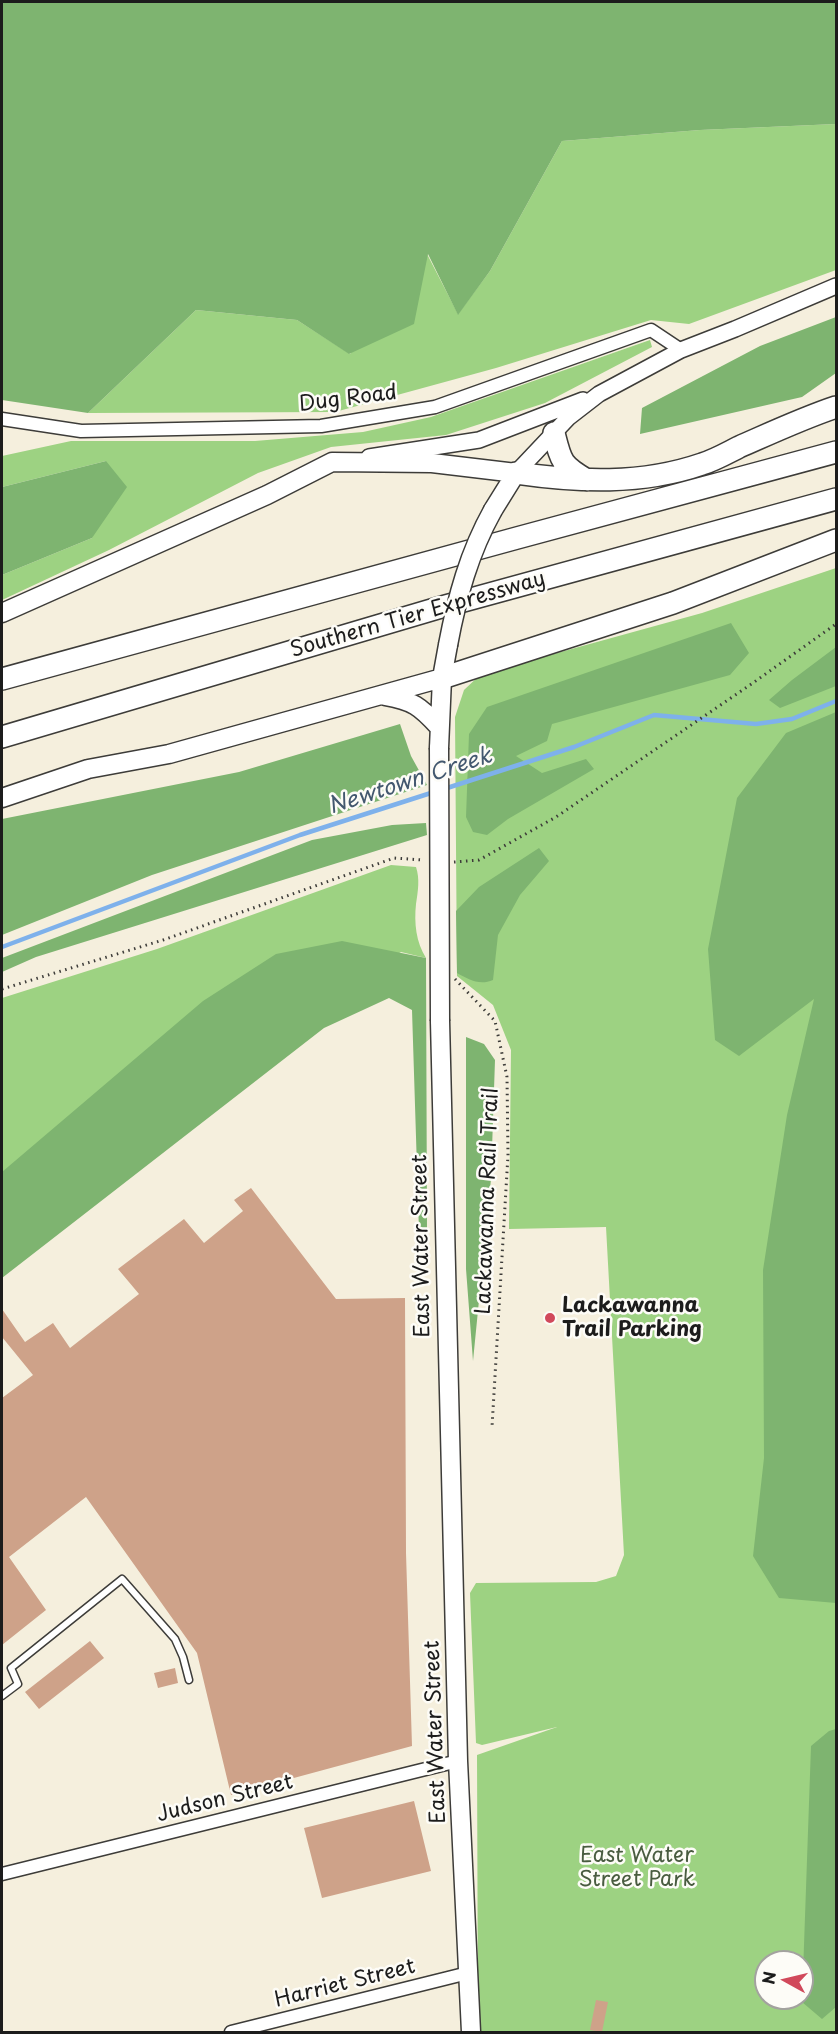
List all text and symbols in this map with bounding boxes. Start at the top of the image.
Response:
street label: Dug Road [298,380,398,418]
street label: Southern Tier Expressway [288,567,548,663]
water label: Newtown Creek [325,743,495,821]
street label: Lackawanna Rail Trail [471,1087,505,1315]
street label: East Water Street [408,1154,436,1338]
place label: Lackawanna Trail Parking [562,1293,702,1343]
marker: Lackawanna Trail Parking [543,1311,557,1325]
street label: East Water Street [420,1640,452,1824]
street label: Judson Street [154,1770,296,1828]
park label: East Water Street Park [579,1843,695,1893]
north arrow [754,1950,814,2010]
street label: Harriet Street [272,1954,418,2014]
text: N [755,1970,781,1986]

